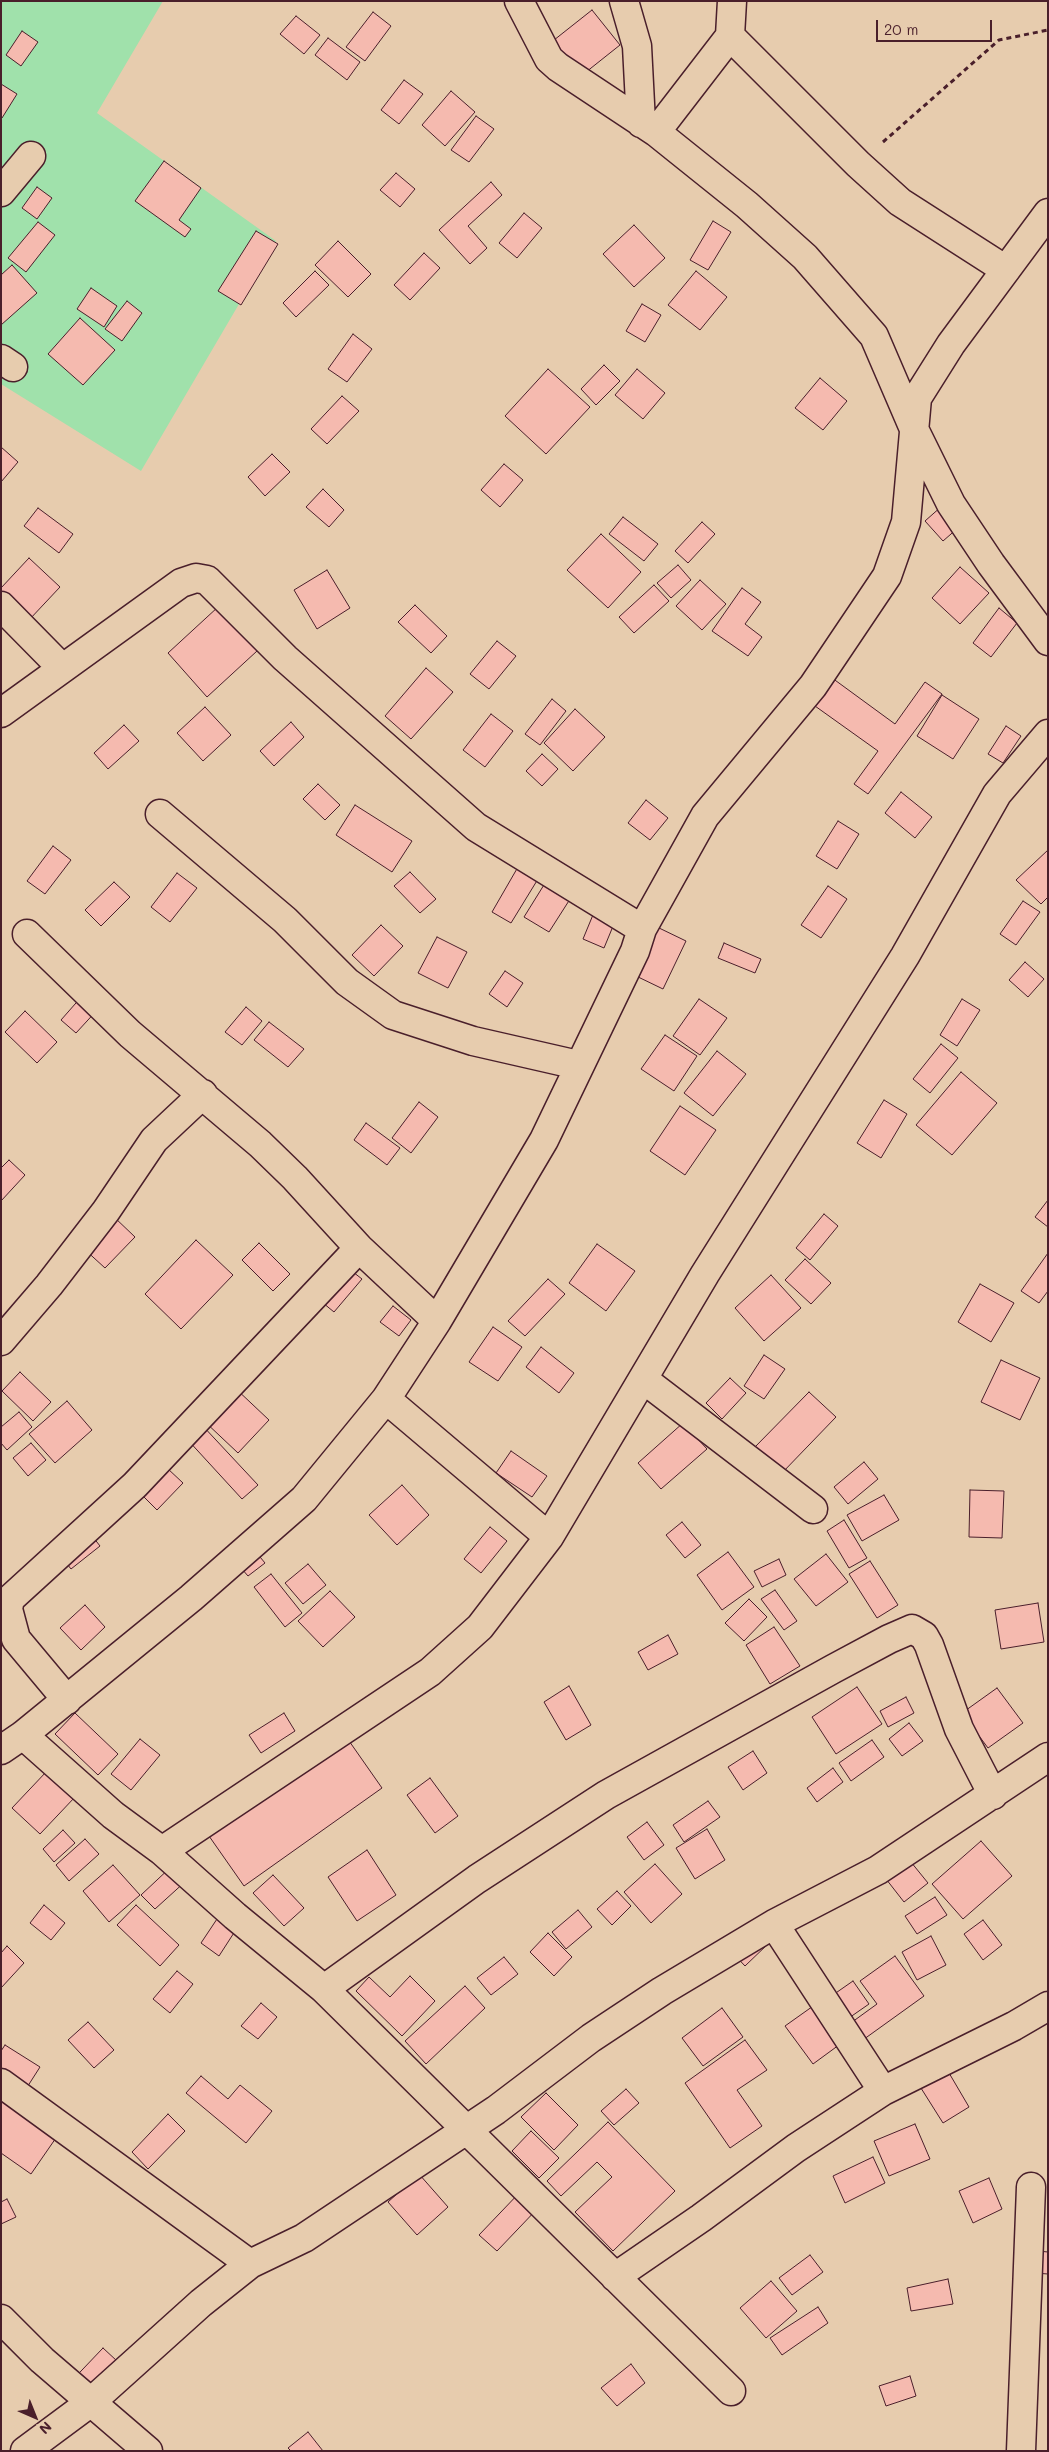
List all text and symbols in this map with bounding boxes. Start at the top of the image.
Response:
scale bar [879,10,995,42]
text: 20 m [884,19,918,39]
north arrow [10,2392,60,2442]
text: N [35,2418,56,2439]

